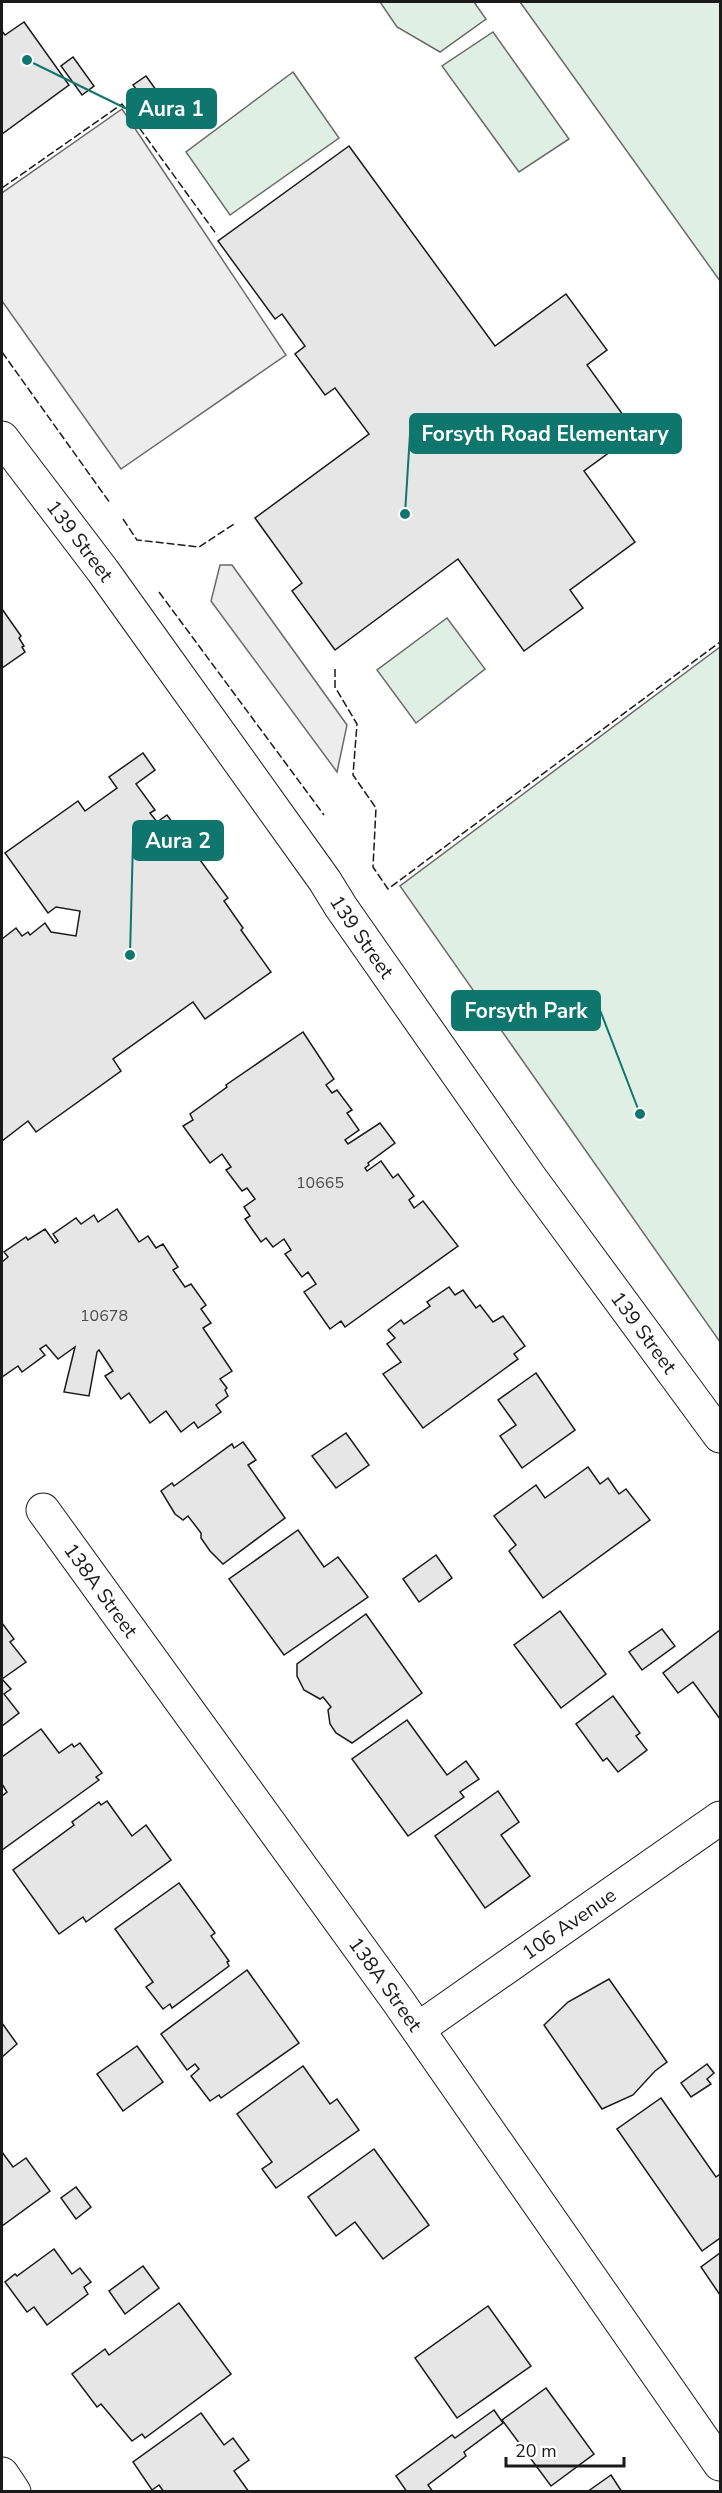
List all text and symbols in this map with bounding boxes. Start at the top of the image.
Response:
callout: Aura 1 [127,89,216,128]
text: Aura 1 [138,95,204,123]
callout: Forsyth Road Elementary [410,414,681,453]
text: Forsyth Road Elementary [421,420,670,448]
street label: 139 Street [40,494,120,588]
callout: Aura 2 [133,821,223,860]
text: Aura 2 [145,827,211,855]
street label: 139 Street [323,890,401,984]
callout: Forsyth Park [452,991,600,1030]
text: Forsyth Park [464,997,588,1025]
house number: 10665 [296,1172,344,1194]
street label: 139 Street [605,1286,684,1380]
house number: 10678 [80,1305,128,1327]
street label: 138A Street [58,1538,145,1644]
street label: 106 Avenue [516,1881,621,1966]
street label: 138A Street [342,1931,429,2038]
scale bar [506,2430,624,2468]
text: 20 m [515,2439,557,2463]

